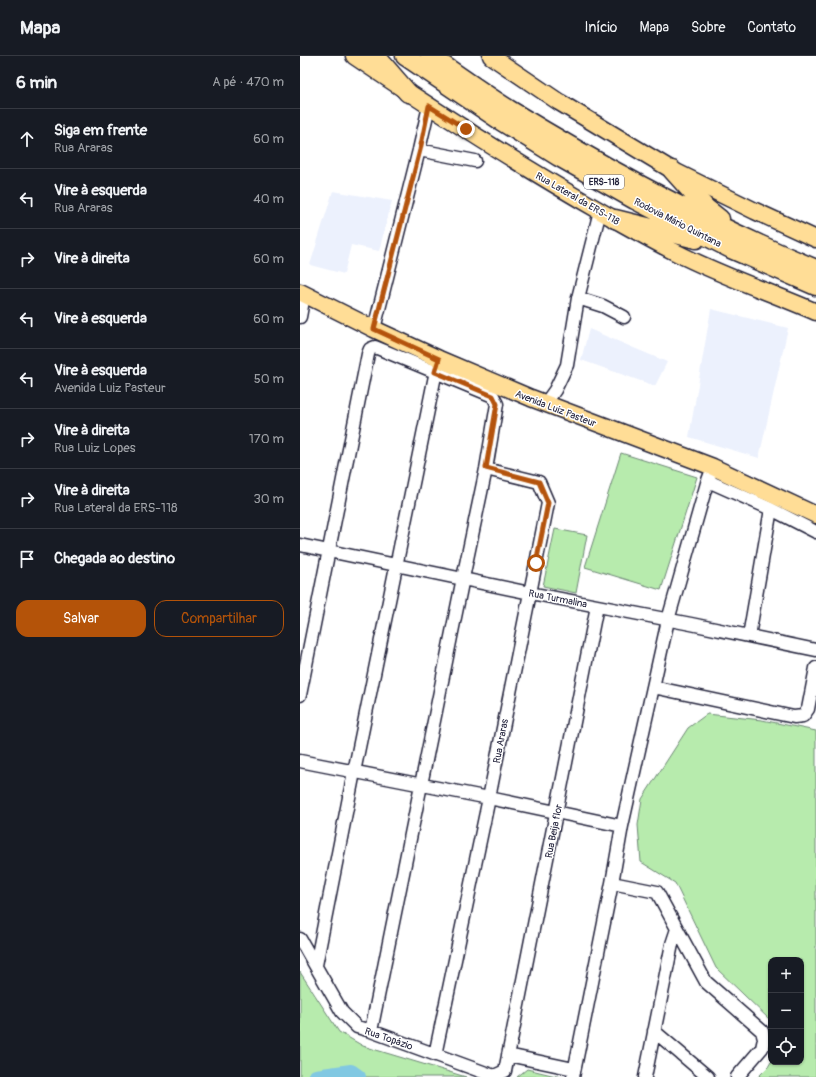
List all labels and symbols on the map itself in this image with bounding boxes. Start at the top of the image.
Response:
route end [457,120,475,138]
street label: Rua Lateral da ERS-118 [533,170,622,228]
road number: ERS-118 [584,175,624,189]
street label: Rodovia Mário Quintana [632,196,723,250]
street label: Avenida Luiz Pasteur [513,388,598,430]
route start [527,554,545,572]
street label: Rua Turmalina [528,587,588,611]
street label: Rua Araras [491,717,511,764]
street label: Rua Beija flor [543,803,565,859]
street label: Rua Topázio [363,1025,415,1053]

